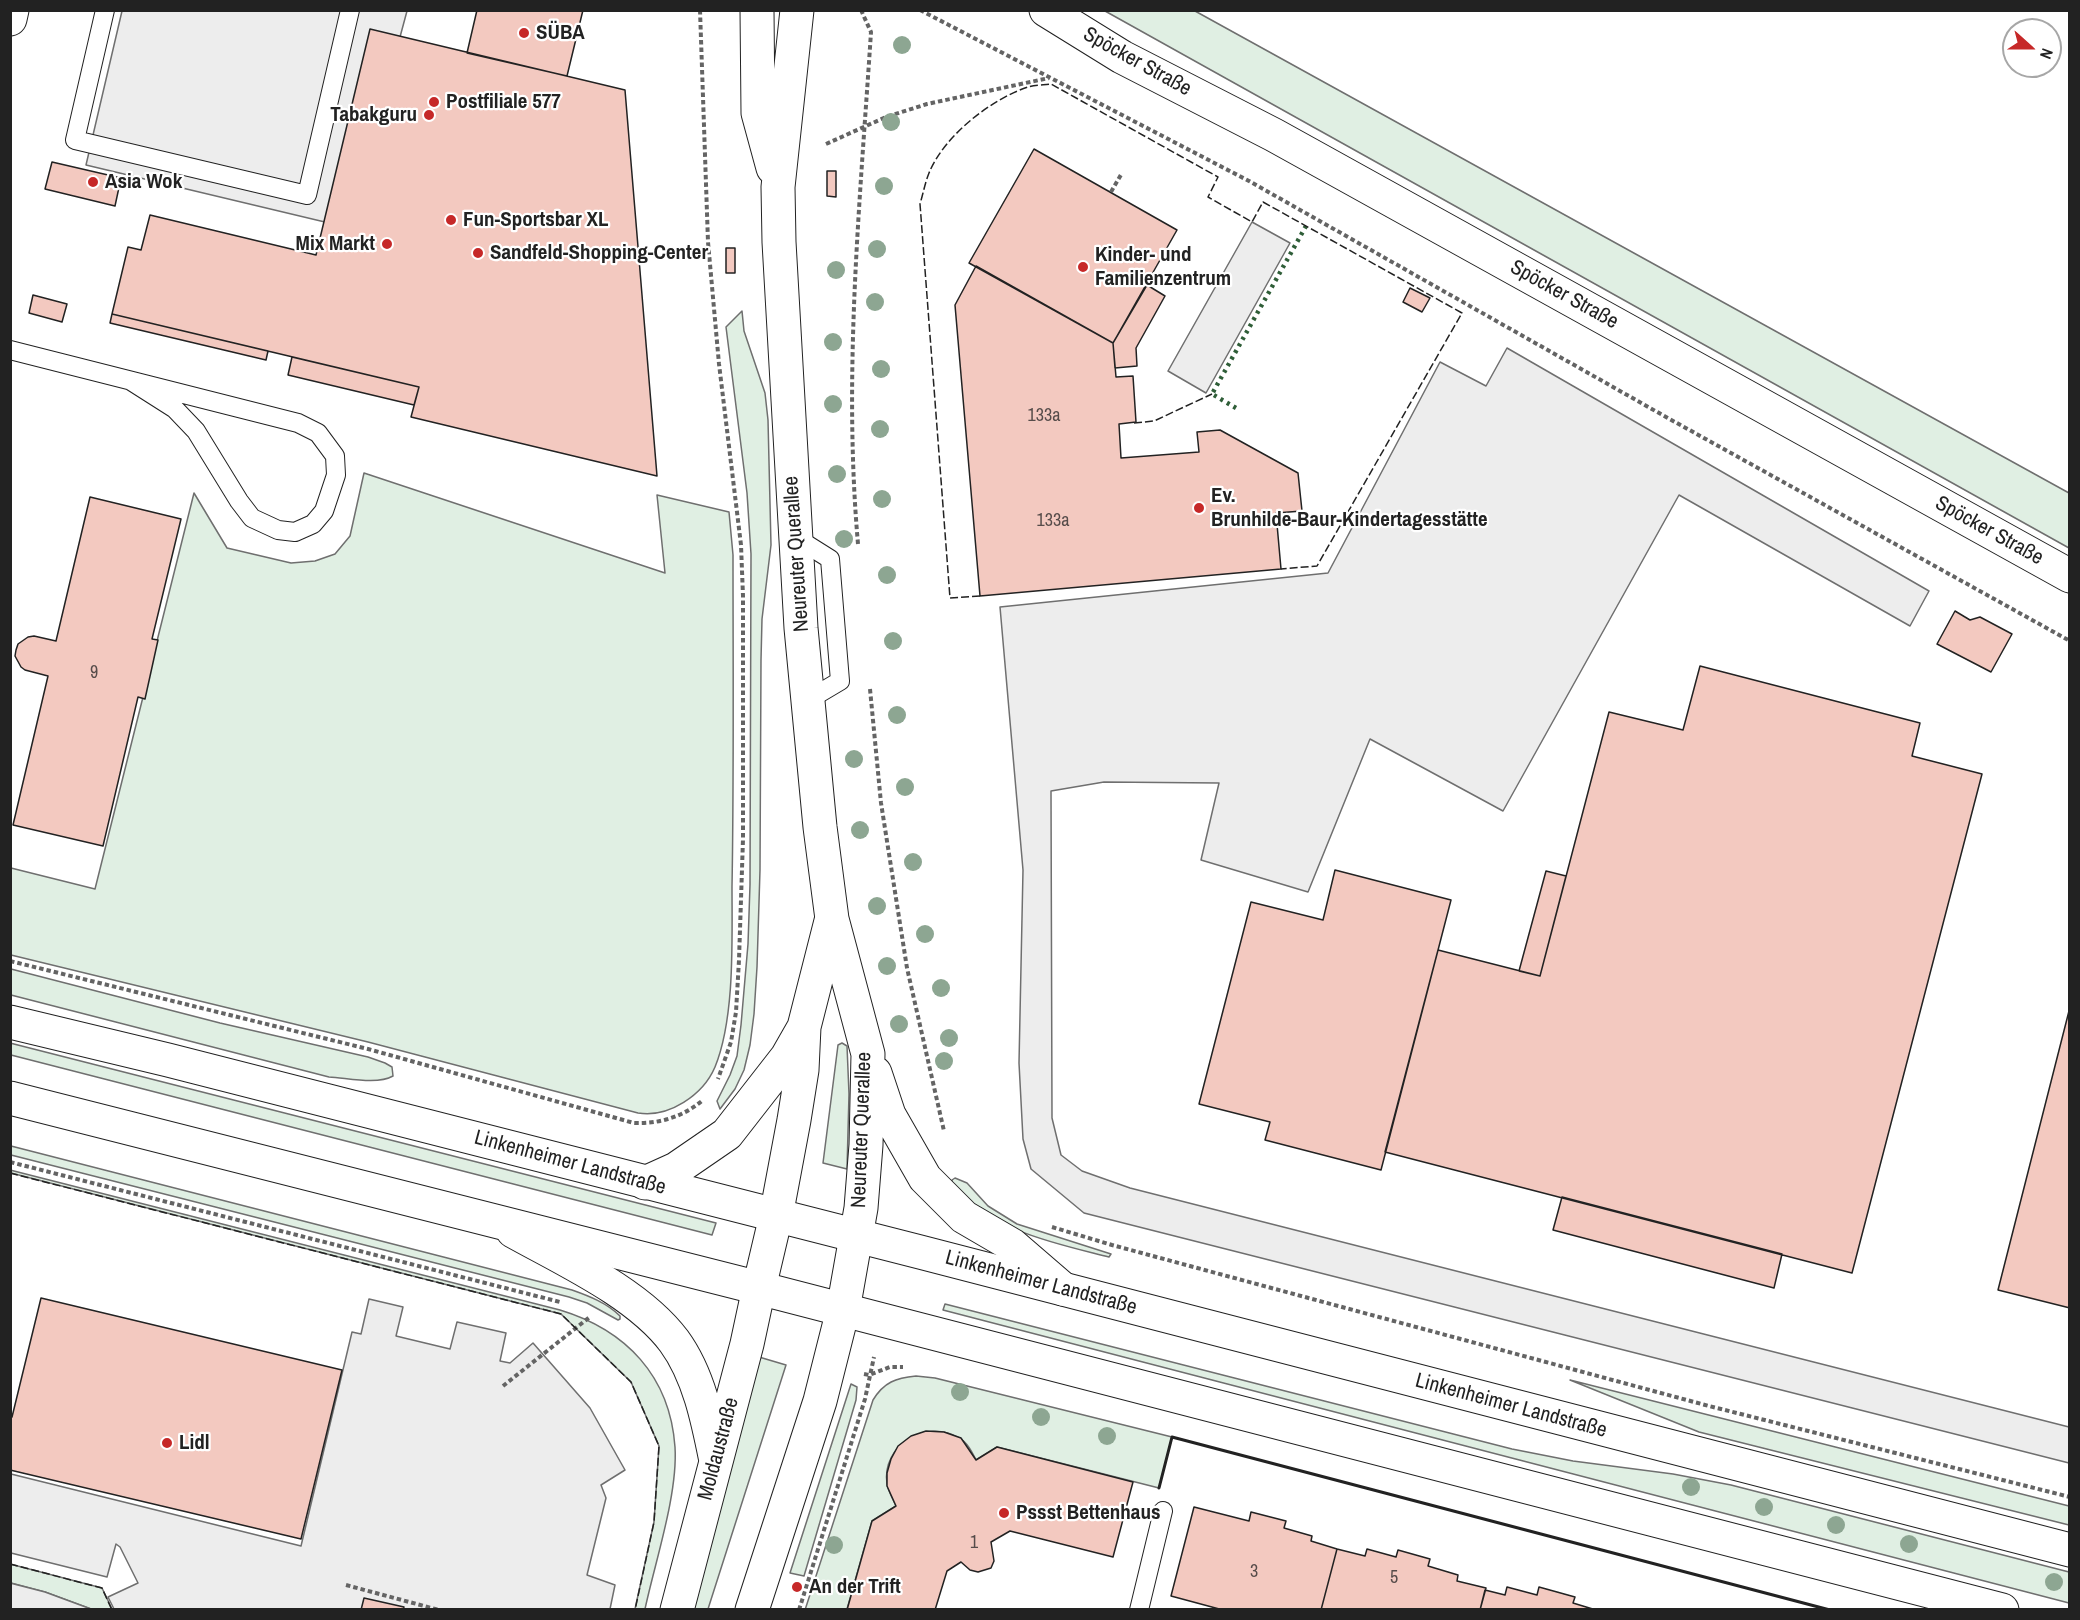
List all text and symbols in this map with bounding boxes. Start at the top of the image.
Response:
north arrow [2002,18,2062,78]
place label: SÜBA [536,20,585,46]
street label: Spöcker Straße [1079,22,1195,102]
marker: SÜBA [517,26,531,40]
text: N [2035,45,2059,62]
place label: Postfiliale 577 [446,89,561,115]
marker: Postfiliale 577 [427,95,441,109]
place label: Tabakguru [330,102,417,128]
marker: Tabakguru [422,108,436,122]
place label: Asia Wok [105,169,182,195]
marker: Asia Wok [86,175,100,189]
place label: Fun-Sportsbar XL [463,207,608,233]
marker: Fun-Sportsbar XL [444,213,458,227]
place label: Mix Markt [296,231,375,257]
marker: Mix Markt [380,237,394,251]
place label: Sandfeld-Shopping-Center [490,240,708,266]
place label: Kinder- und Familienzentrum [1095,242,1231,292]
marker: Sandfeld-Shopping-Center [471,246,485,260]
street label: Spöcker Straße [1506,255,1622,335]
marker: Kinder- und Familienzentrum [1076,260,1090,274]
house number: 133a [1028,405,1060,427]
street label: Neureuter Querallee [779,475,815,633]
place label: Ev. Brunhilde-Baur-Kindertagesstätte [1211,483,1488,533]
street label: Spöcker Straße [1931,491,2047,571]
marker: Ev. Brunhilde-Baur-Kindertagesstätte [1192,501,1206,515]
house number: 133a [1037,510,1069,532]
house number: 9 [90,662,98,684]
street label: Neureuter Querallee [847,1052,877,1208]
street label: Linkenheimer Landstraße [472,1125,668,1201]
street label: Linkenheimer Landstraße [943,1245,1139,1321]
street label: Linkenheimer Landstraße [1413,1368,1609,1444]
street label: Moldaustraße [693,1395,745,1503]
place label: Lidl [179,1430,210,1456]
marker: Lidl [160,1436,174,1450]
place label: Pssst Bettenhaus [1016,1500,1161,1526]
marker: Pssst Bettenhaus [997,1506,1011,1520]
house number: 1 [970,1532,978,1554]
house number: 3 [1250,1561,1258,1583]
house number: 5 [1390,1567,1398,1589]
place label: An der Trift [809,1574,901,1600]
marker: An der Trift [790,1580,804,1594]

